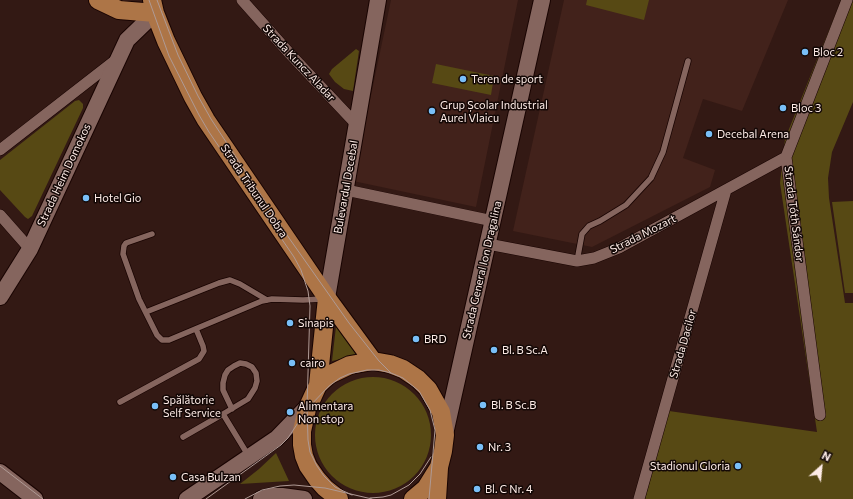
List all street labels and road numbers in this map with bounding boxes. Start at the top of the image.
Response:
street label: Strada Kuncz Aladar [260,22,338,104]
street label: Strada Heim Domokos [34,122,94,228]
street label: Bulevardul Decebal [331,139,361,235]
street label: Strada Tribunul Dobra [218,142,290,240]
street label: Strada Tóth Sándor [782,165,806,263]
street label: Strada General Ion Dragalina [460,200,504,340]
street label: Strada Mozart [608,212,678,256]
street label: Strada Dacilor [667,308,699,380]

